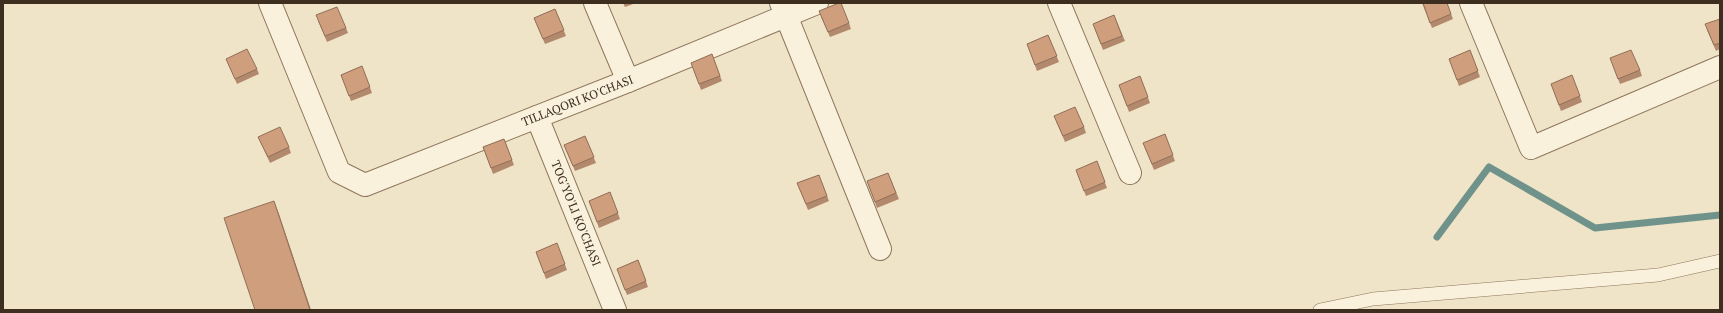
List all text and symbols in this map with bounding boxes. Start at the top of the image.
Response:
street label: TILLAQORI KO'CHASI [519,72,635,129]
street label: TOG'YO'LI KO'CHASI [548,158,605,268]

